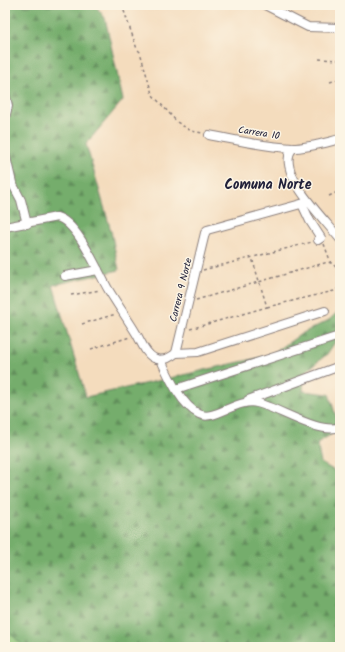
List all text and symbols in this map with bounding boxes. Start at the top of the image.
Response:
street label: Carrera 10 [237,122,281,144]
district label: Comuna Norte [224,174,312,196]
street label: Carrera 9 Norte [165,256,197,324]

